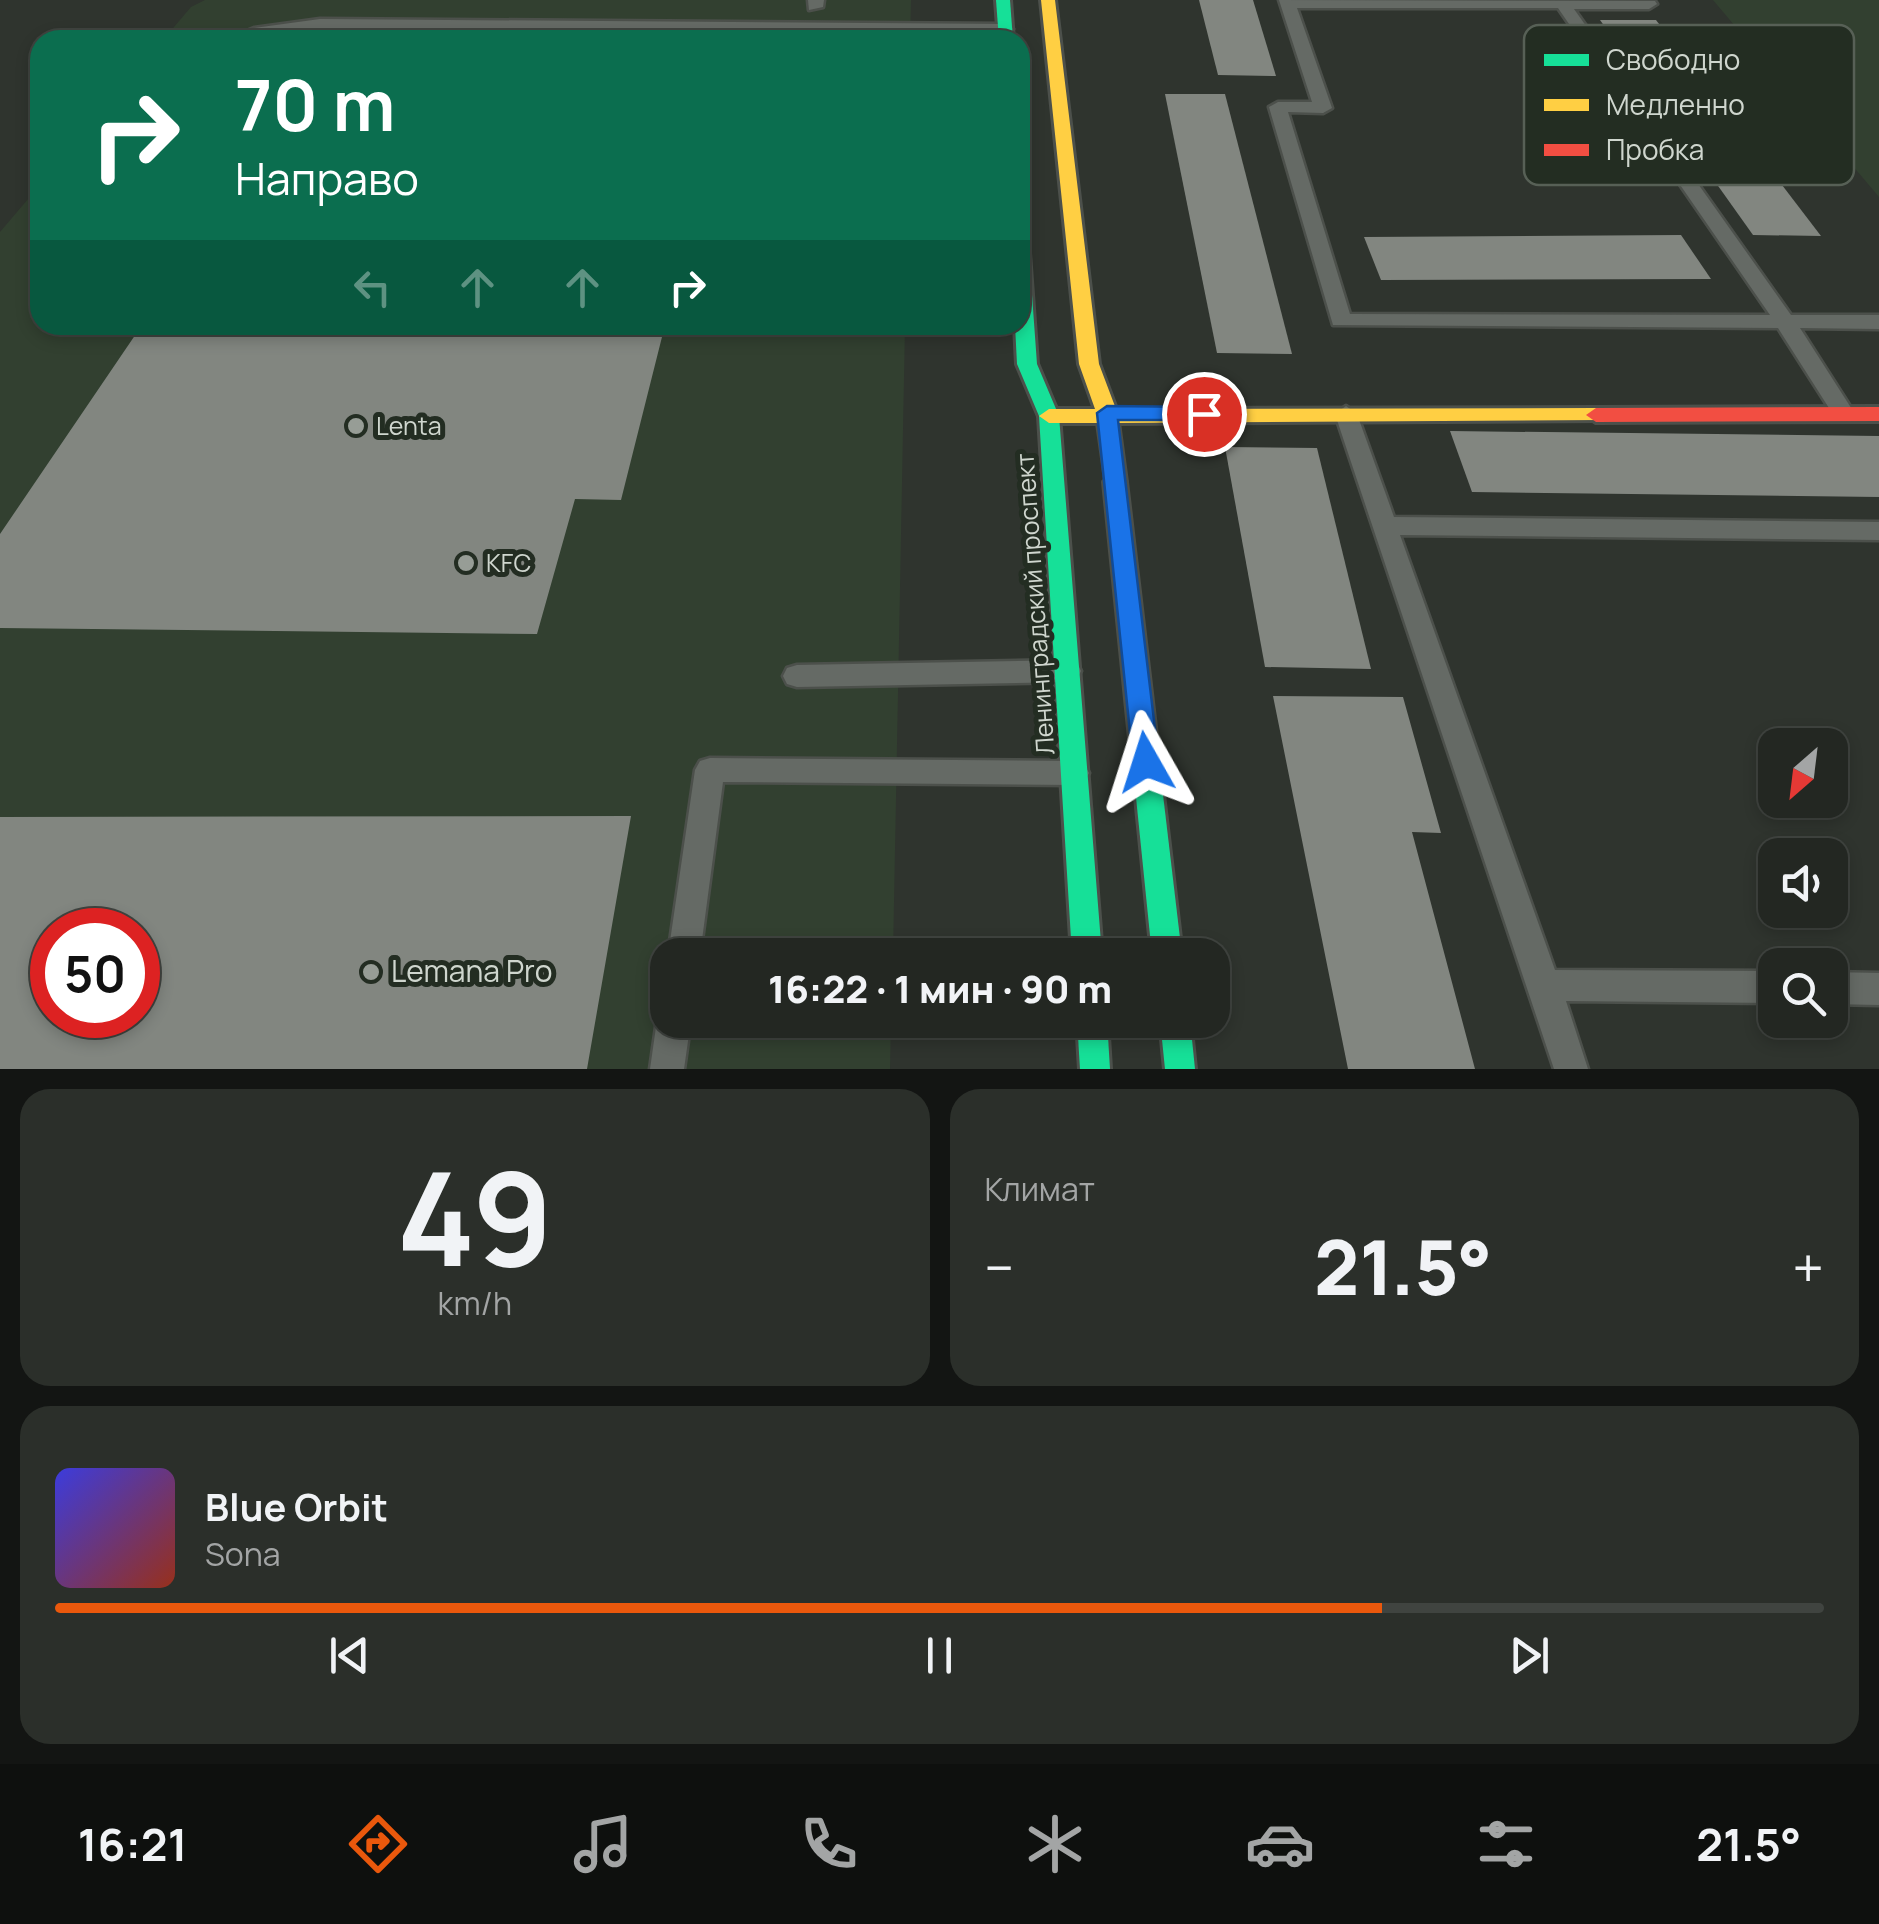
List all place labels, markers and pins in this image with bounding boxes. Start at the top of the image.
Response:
pin [1162,372,1247,457]
place label: Lenta [376,408,442,443]
marker: Lenta [345,415,367,437]
place label: KFC [486,545,531,580]
marker: KFC [455,552,477,574]
place label: Lemana Pro [391,950,552,991]
marker: Lemana Pro [360,961,382,983]

